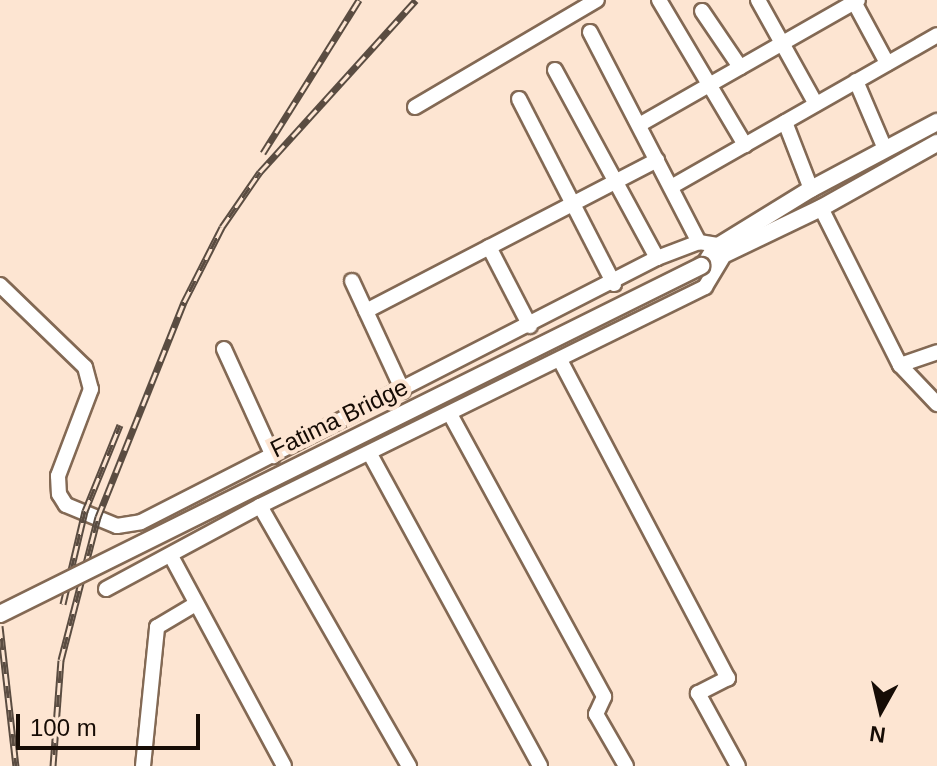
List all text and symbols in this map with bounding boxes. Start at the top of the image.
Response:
street label: Fatima Bridge [266,372,412,464]
north arrow [841,670,921,750]
scale bar [20,698,204,748]
text: 100 m [30,714,97,741]
text: N [868,721,887,748]

